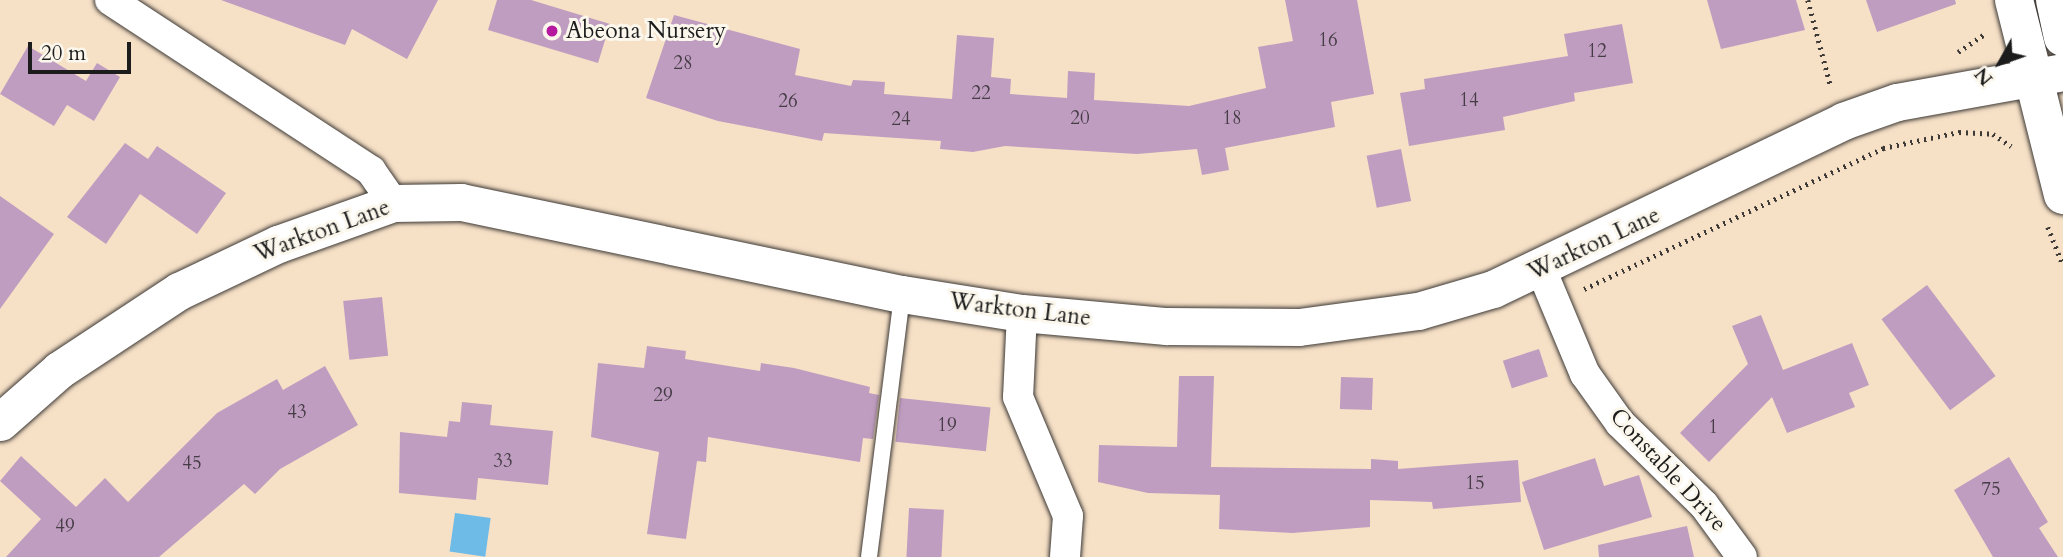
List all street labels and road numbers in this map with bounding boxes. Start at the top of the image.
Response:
street label: Warkton Lane [250,194,394,268]
street label: Warkton Lane [1524,201,1664,287]
street label: Warkton Lane [948,288,1092,332]
street label: Constable Drive [1604,403,1732,537]

